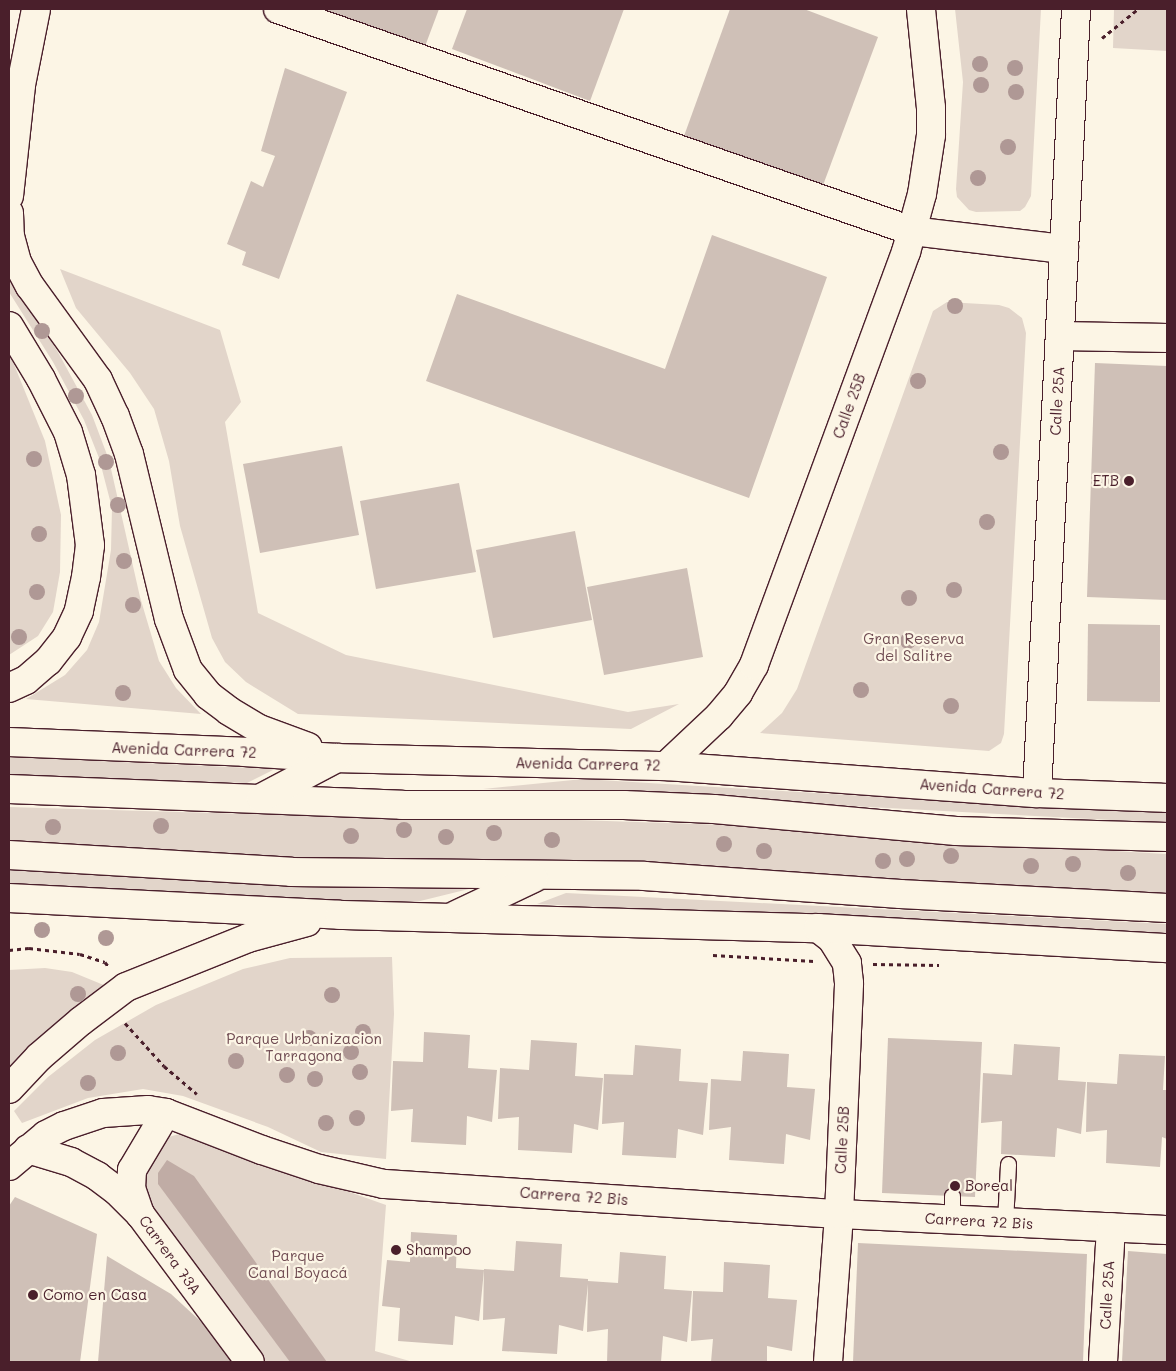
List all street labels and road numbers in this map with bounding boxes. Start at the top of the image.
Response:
street label: Calle 25A [1046,366,1068,436]
street label: Calle 25B [829,371,869,441]
street label: Avenida Carrera 72 [111,738,257,762]
street label: Avenida Carrera 72 [515,754,661,774]
street label: Avenida Carrera 72 [919,775,1065,803]
street label: Calle 25B [831,1106,853,1174]
street label: Carrera 72 Bis [519,1183,629,1209]
street label: Carrera 72 Bis [924,1209,1034,1233]
street label: Carrera 73A [135,1212,205,1298]
street label: Calle 25A [1096,1260,1118,1330]

